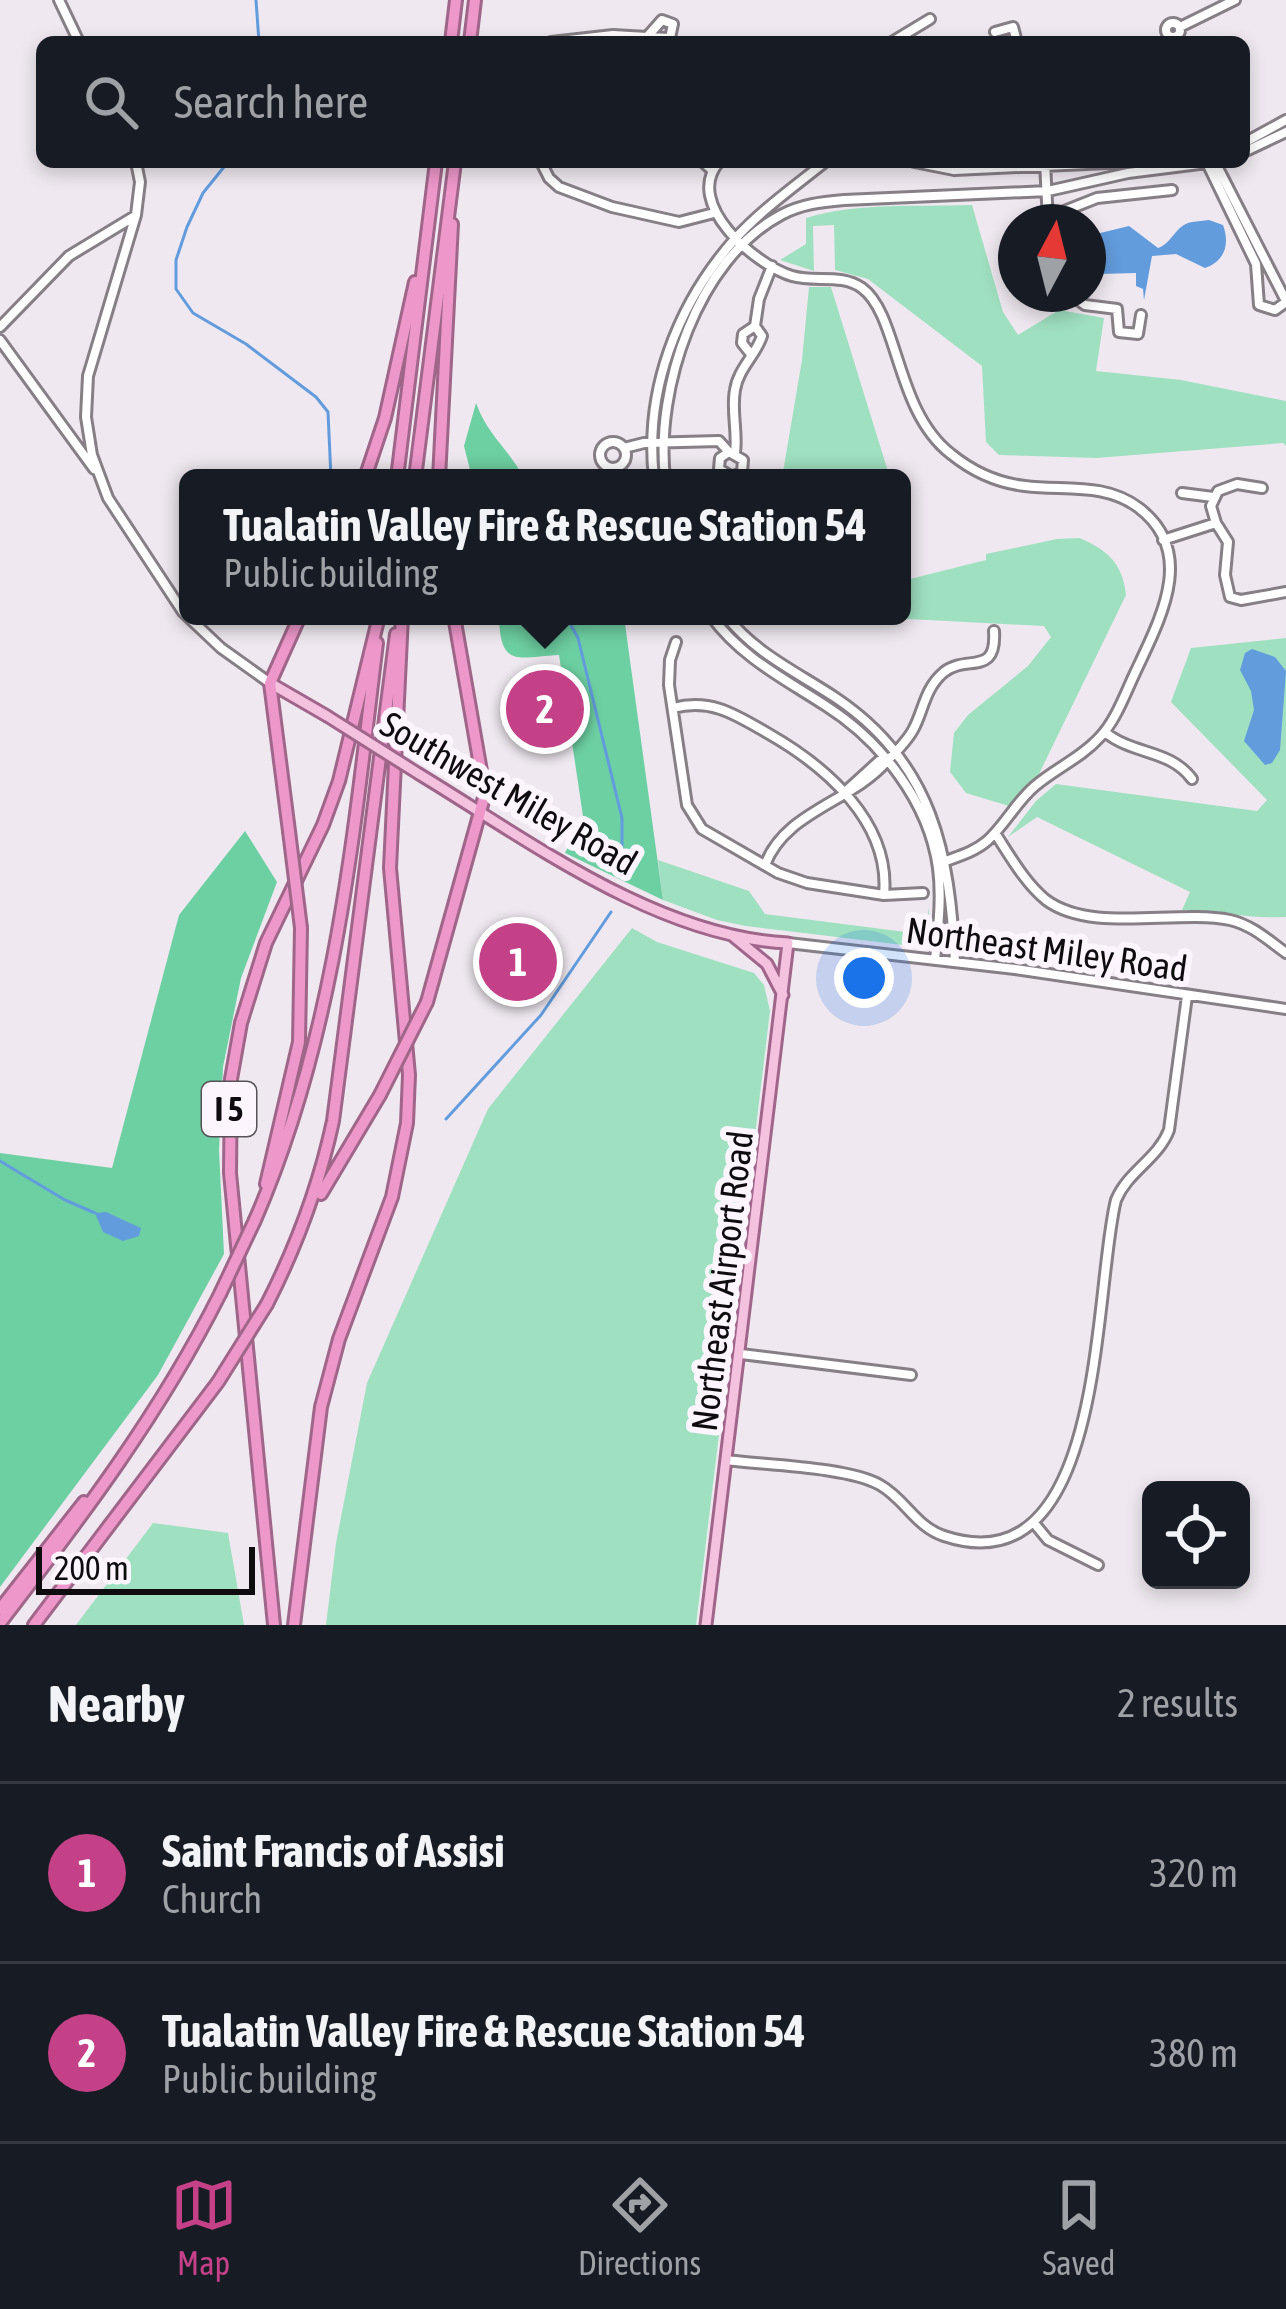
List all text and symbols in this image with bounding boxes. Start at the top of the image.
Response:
search box [36,36,1250,168]
icon: search [78,69,144,135]
text: Search here [174,76,368,128]
north arrow [998,204,1106,312]
popup [179,469,911,625]
text: Tualatin Valley Fire & Rescue Station 54 [223,499,867,551]
text: Public building [223,551,438,595]
pin: 2 [506,664,584,754]
street label: Southwest Miley Road [373,703,645,883]
street label: Northeast Miley Road [904,908,1190,990]
pin: 1 [479,917,557,1007]
your location [834,948,894,1008]
road number: I 5 [202,1082,256,1136]
street label: Northeast Airport Road [683,1128,761,1434]
map controls [1142,1481,1250,1589]
button: locate [1142,1481,1250,1589]
scale bar [36,1541,255,1594]
text: 200 m [54,1549,129,1587]
text: Nearby [48,1674,185,1733]
text: 2 results [1117,1681,1238,1725]
text: Saint Francis of Assisi [162,1825,505,1877]
text: 1 [78,1851,96,1895]
text: 320 m [1150,1851,1238,1895]
text: Church [162,1877,262,1921]
text: Tualatin Valley Fire & Rescue Station 54 [162,2005,805,2057]
text: 2 [78,2031,96,2075]
text: 380 m [1150,2031,1238,2075]
text: Public building [162,2057,377,2101]
tab: Map [171,2172,237,2282]
tab: Directions [578,2172,701,2282]
tab: Saved [1042,2172,1115,2282]

